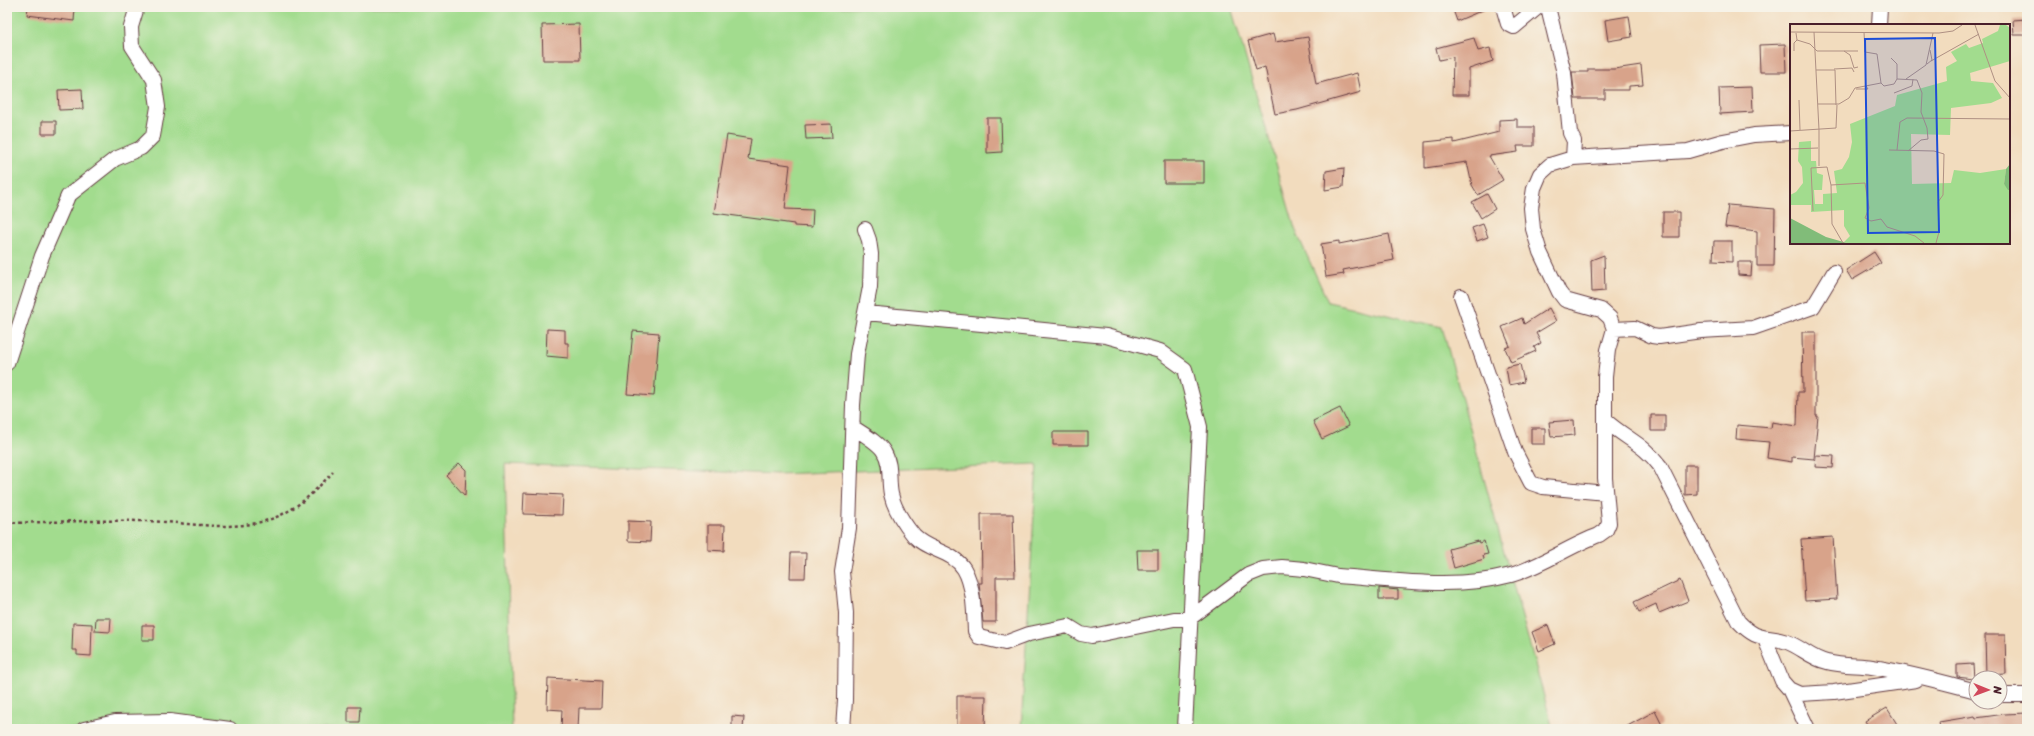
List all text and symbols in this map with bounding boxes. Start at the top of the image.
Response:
inset map [1790,24,2010,244]
north arrow [1968,670,2008,710]
text: N [1988,685,2007,695]

